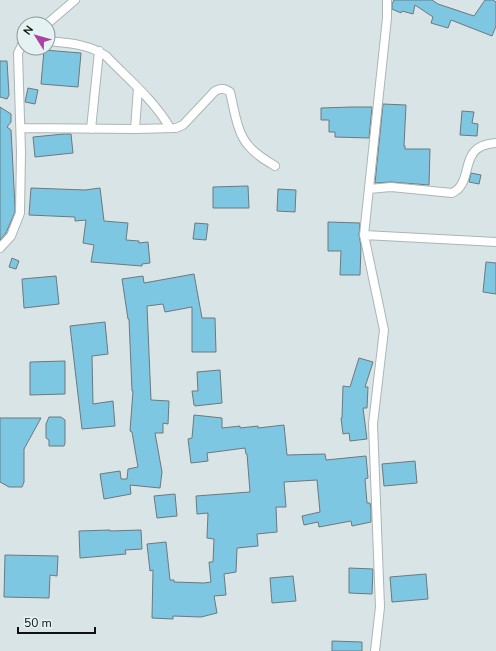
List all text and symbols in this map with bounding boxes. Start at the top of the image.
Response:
north arrow [16,16,56,56]
text: N [20,22,37,38]
scale bar [18,609,95,635]
text: 50 m [24,615,52,631]

